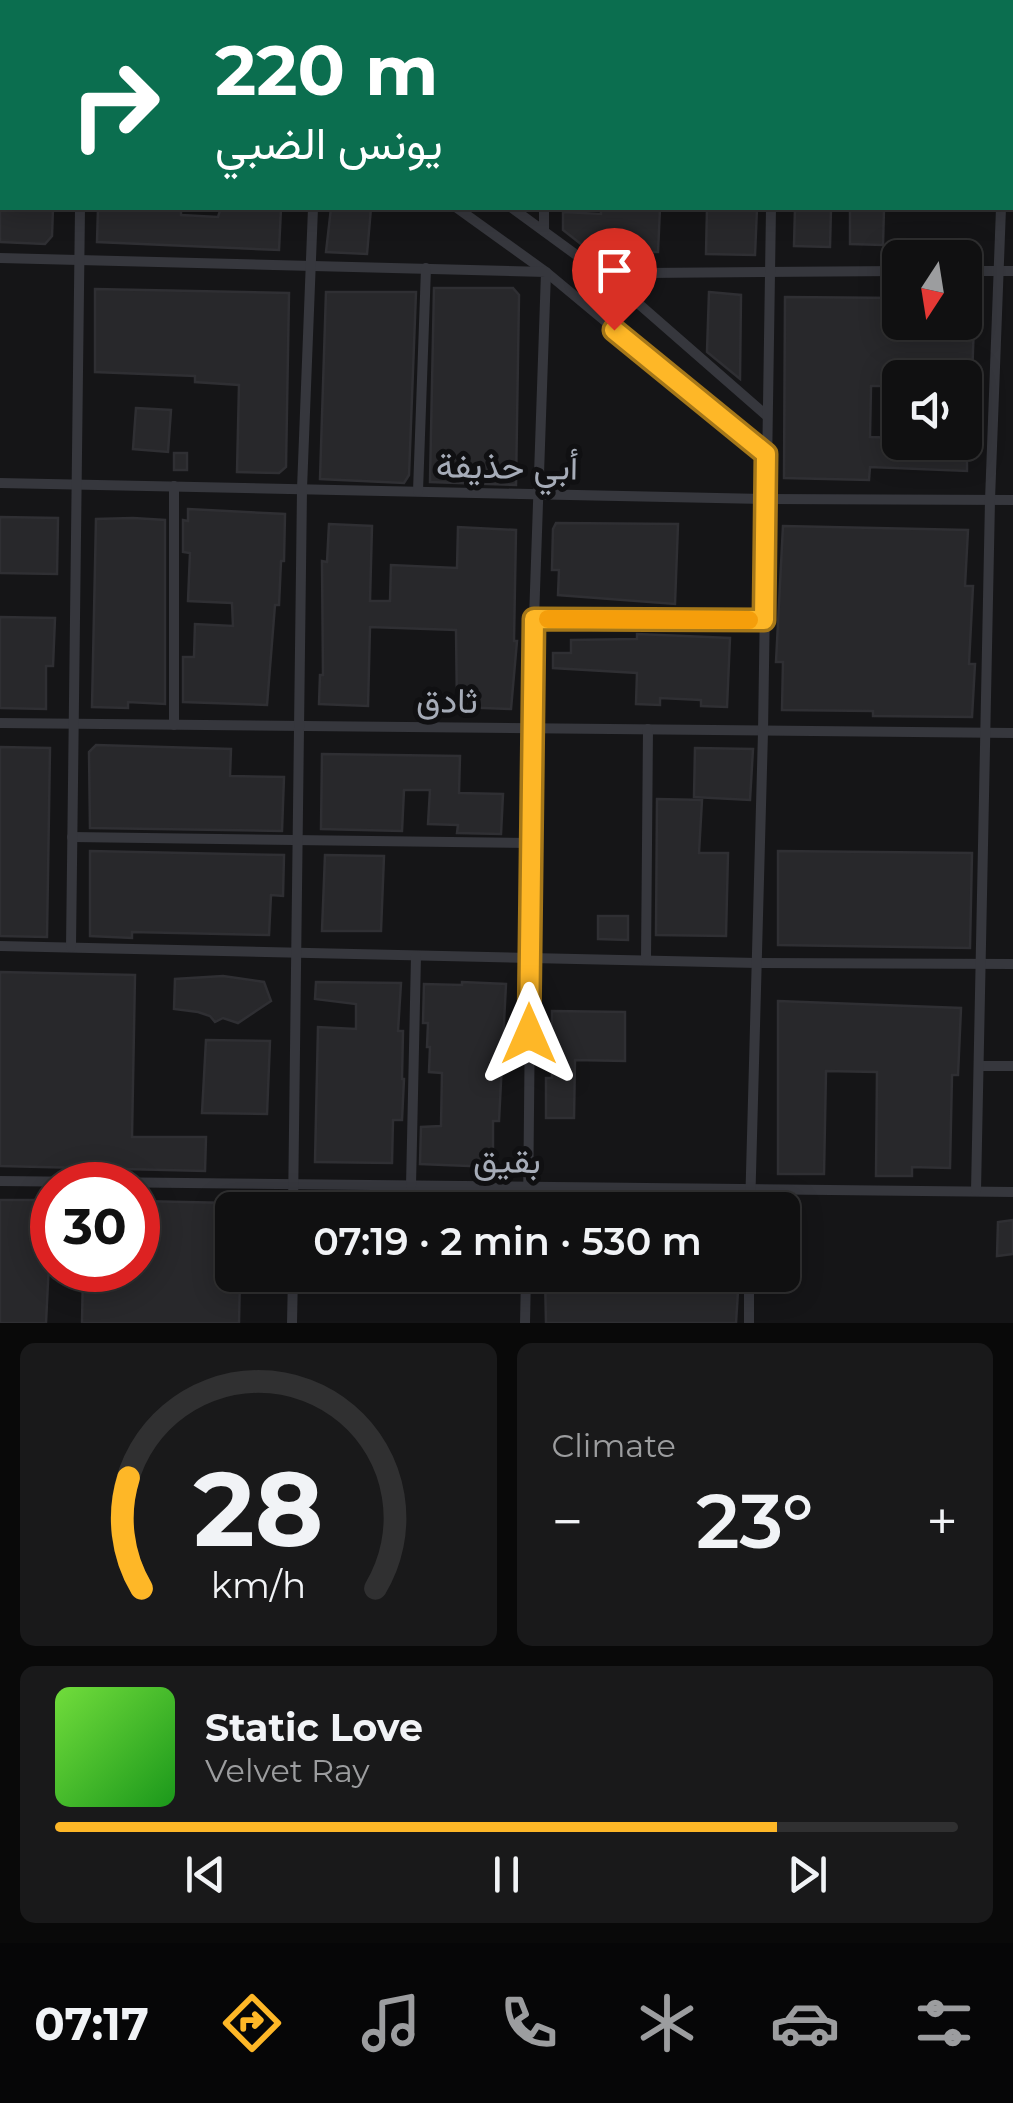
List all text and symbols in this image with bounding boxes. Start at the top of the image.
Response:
text: 220 m [215,27,438,113]
icon: right [50,40,180,170]
text: يونس الضبي [215,115,443,170]
pin [572,228,657,331]
north arrow [882,240,982,340]
map controls [882,240,982,460]
icon: arrive [587,243,642,298]
button: sound [882,360,982,460]
street label: أبي حذيفة [435,443,578,497]
street label: ثادق [416,678,478,722]
position arrow [477,982,581,1086]
street label: بقيق [473,1138,541,1182]
speed limit sign: 30 [30,1162,160,1292]
text: 07:19 · 2 min · 530 m [313,1218,702,1265]
text: Climate [552,1426,676,1465]
text: 28 [193,1445,323,1572]
text: 23° [696,1475,814,1567]
text: − [552,1488,583,1555]
text: + [926,1488,958,1555]
text: km/h [211,1563,306,1607]
text: Static Love [205,1704,423,1751]
text: Velvet Ray [205,1751,370,1790]
icon: previous [178,1847,233,1902]
icon: pause [479,1847,534,1902]
icon: next [780,1847,835,1902]
icon: directions [217,1988,287,2058]
icon: music [356,1988,426,2058]
icon: phone [494,1988,564,2058]
icon: climate [632,1988,702,2058]
icon: car [770,1988,840,2058]
icon: filters [909,1988,979,2058]
text: 07:17 [34,1996,149,2051]

